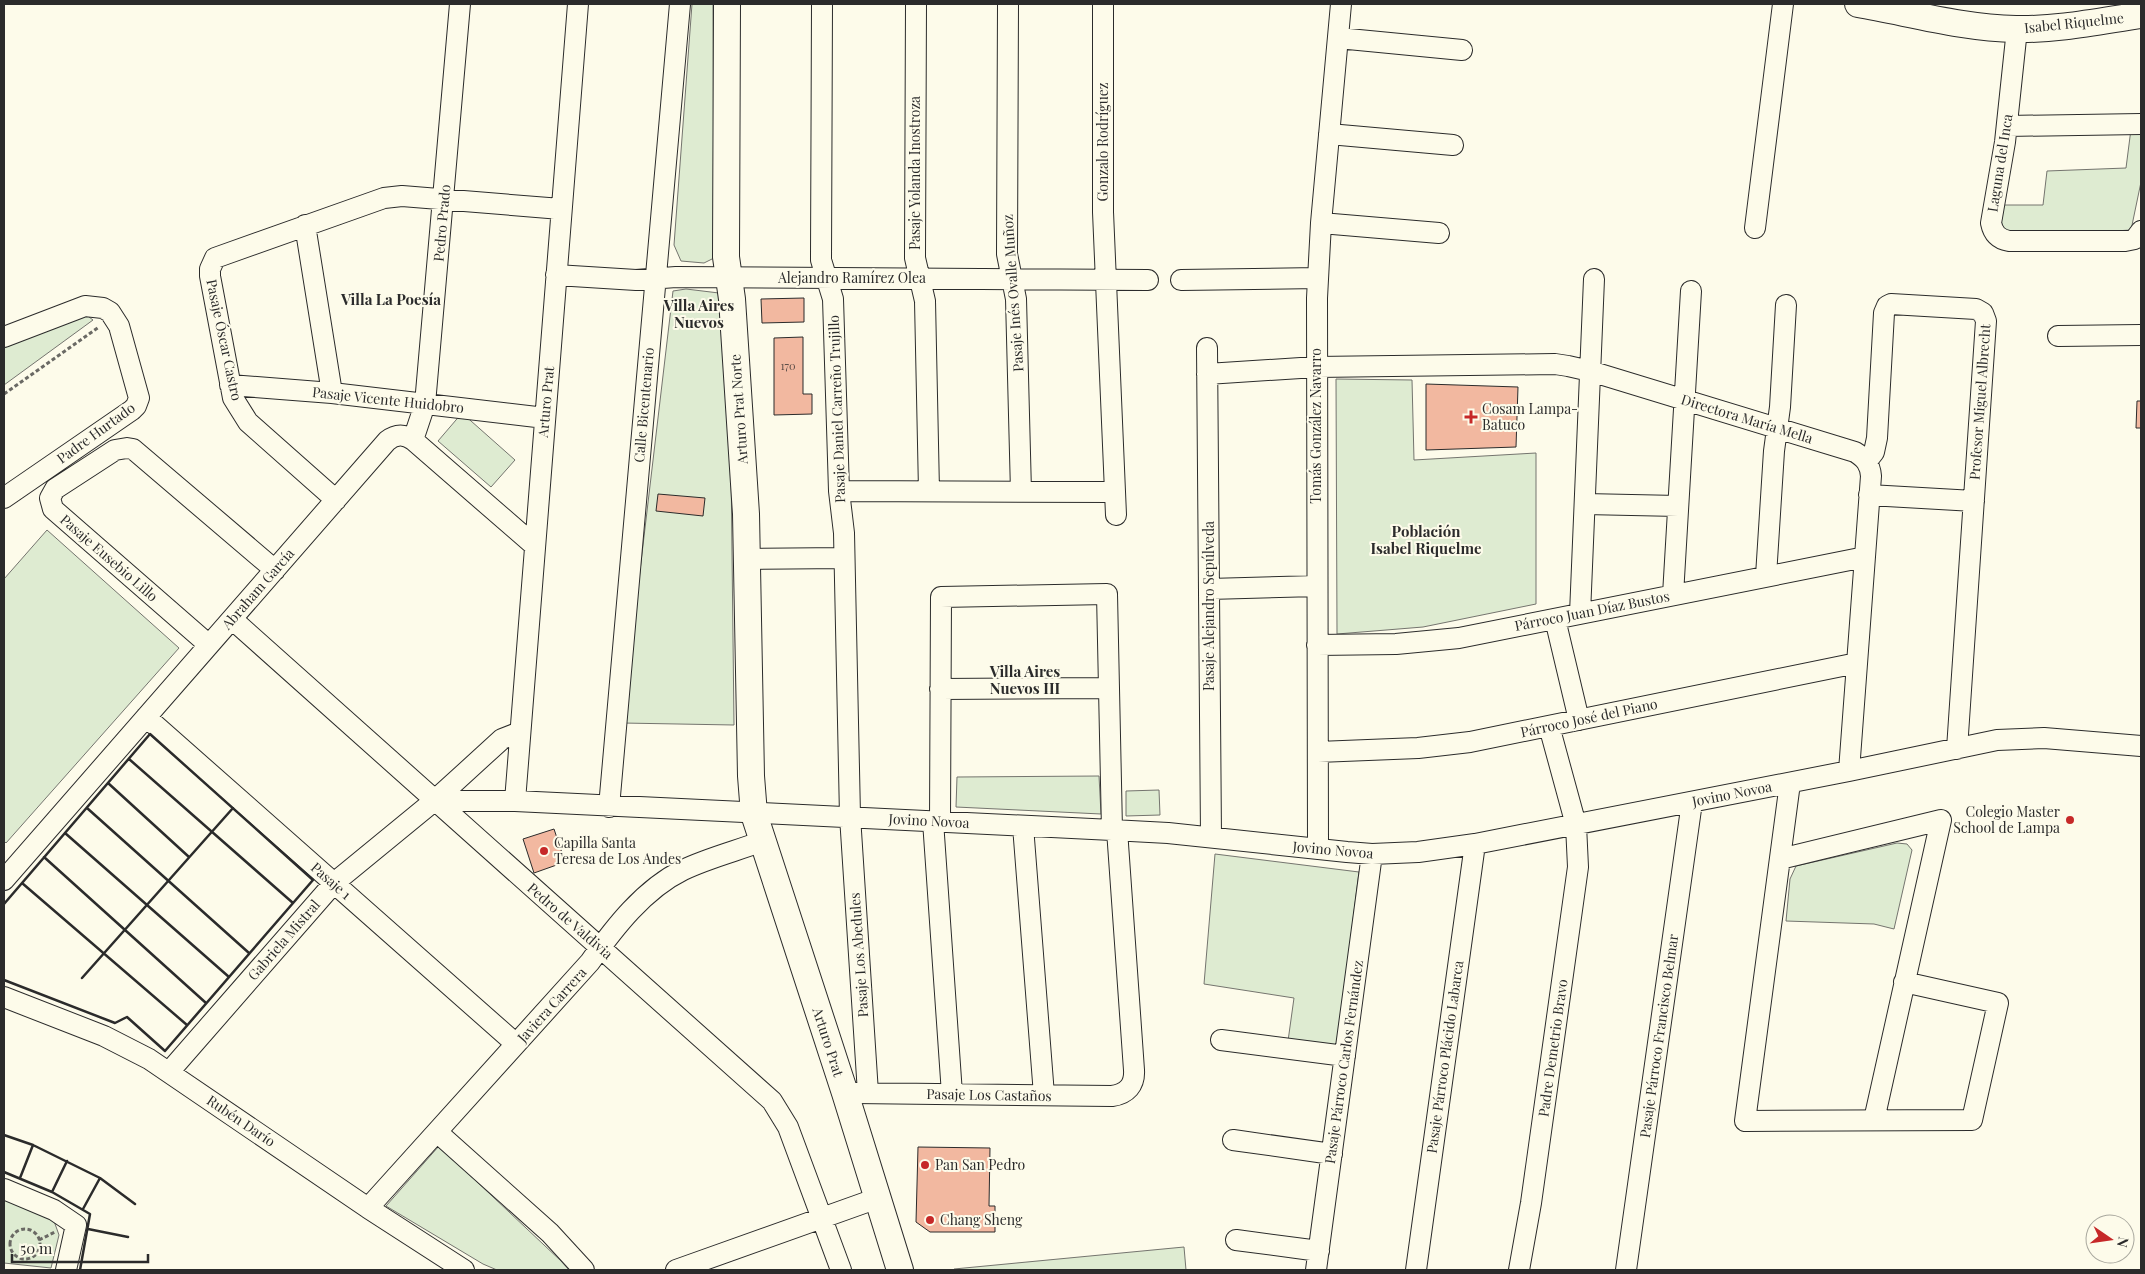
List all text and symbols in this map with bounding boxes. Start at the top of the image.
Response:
street label: Isabel Riquelme [2023,8,2125,37]
street label: Gonzalo Rodríguez [1093,82,1112,202]
street label: Pasaje Yolanda Inostroza [905,96,924,250]
street label: Laguna del Inca [1982,113,2017,213]
street label: Pedro Prado [429,183,454,262]
street label: Pasaje Inés Ovalle Muñoz [997,213,1027,372]
street label: Alejandro Ramírez Olea [777,268,926,287]
street label: Pasaje Óscar Castro [202,277,247,403]
district label: Villa La Poesía [340,289,441,309]
district label: Villa Aires Nuevos [663,295,734,332]
street label: Pasaje Daniel Carreño Trujillo [824,314,849,503]
street label: Profesor Miguel Albrecht [1965,322,1995,481]
street label: Calle Bicentenario [629,346,658,463]
street label: Tomás González Navarro [1306,348,1325,504]
street label: Arturo Prat Norte [725,353,752,466]
house number: 170 [780,358,796,373]
street label: Arturo Prat [533,364,558,439]
street label: Pasaje Vicente Huidobro [311,382,465,417]
street label: Directora María Mella [1679,389,1815,448]
street label: Padre Hurtado [53,398,139,467]
place label: Cosam Lampa- Batuco [1482,399,1578,434]
marker: Cosam Lampa- Batuco [1464,410,1478,424]
street label: Pasaje Eusebio Lillo [56,510,162,606]
street label: Pasaje Alejandro Sepúlveda [1199,521,1218,691]
district label: Población Isabel Riquelme [1370,521,1482,558]
street label: Abraham García [216,544,298,634]
street label: Párroco Juan Díaz Bustos [1513,586,1671,635]
district label: Villa Aires Nuevos III [989,661,1061,698]
street label: Párroco José del Piano [1519,694,1660,741]
street label: Jovino Novoa [1689,776,1773,811]
place label: Colegio Master School de Lampa [1953,802,2061,837]
street label: Jovino Novoa [887,809,970,832]
marker: Colegio Master School de Lampa [2064,814,2076,826]
place label: Capilla Santa Teresa de Los Andes [554,833,681,868]
street label: Jovino Novoa [1291,836,1374,862]
marker: Capilla Santa Teresa de Los Andes [538,845,550,857]
street label: Pasaje 1 [307,858,356,903]
street label: Pedro de Valdivia [524,878,617,963]
street label: Pasaje Los Abedules [845,892,872,1018]
street label: Gabriela Mistral [243,895,324,984]
street label: Pasaje Párroco Francisco Belmar [1635,932,1682,1139]
street label: Pasaje Párroco Carlos Fernández [1320,958,1367,1165]
street label: Pasaje Párroco Plácido Labarca [1422,959,1467,1155]
street label: Javiera Carrera [512,963,590,1047]
street label: Padre Demetrio Bravo [1533,977,1572,1118]
street label: Arturo Prat [808,1004,849,1080]
street label: Pasaje Los Castaños [926,1084,1052,1105]
street label: Rubén Darío [203,1091,280,1151]
place label: Pan San Pedro [935,1155,1025,1174]
marker: Pan San Pedro [919,1159,931,1171]
place label: Chang Sheng [940,1210,1023,1229]
marker: Chang Sheng [924,1214,936,1226]
north arrow [2085,1214,2135,1264]
scale bar [12,1232,149,1264]
text: N [2113,1235,2134,1249]
text: 50 m [20,1238,53,1258]

